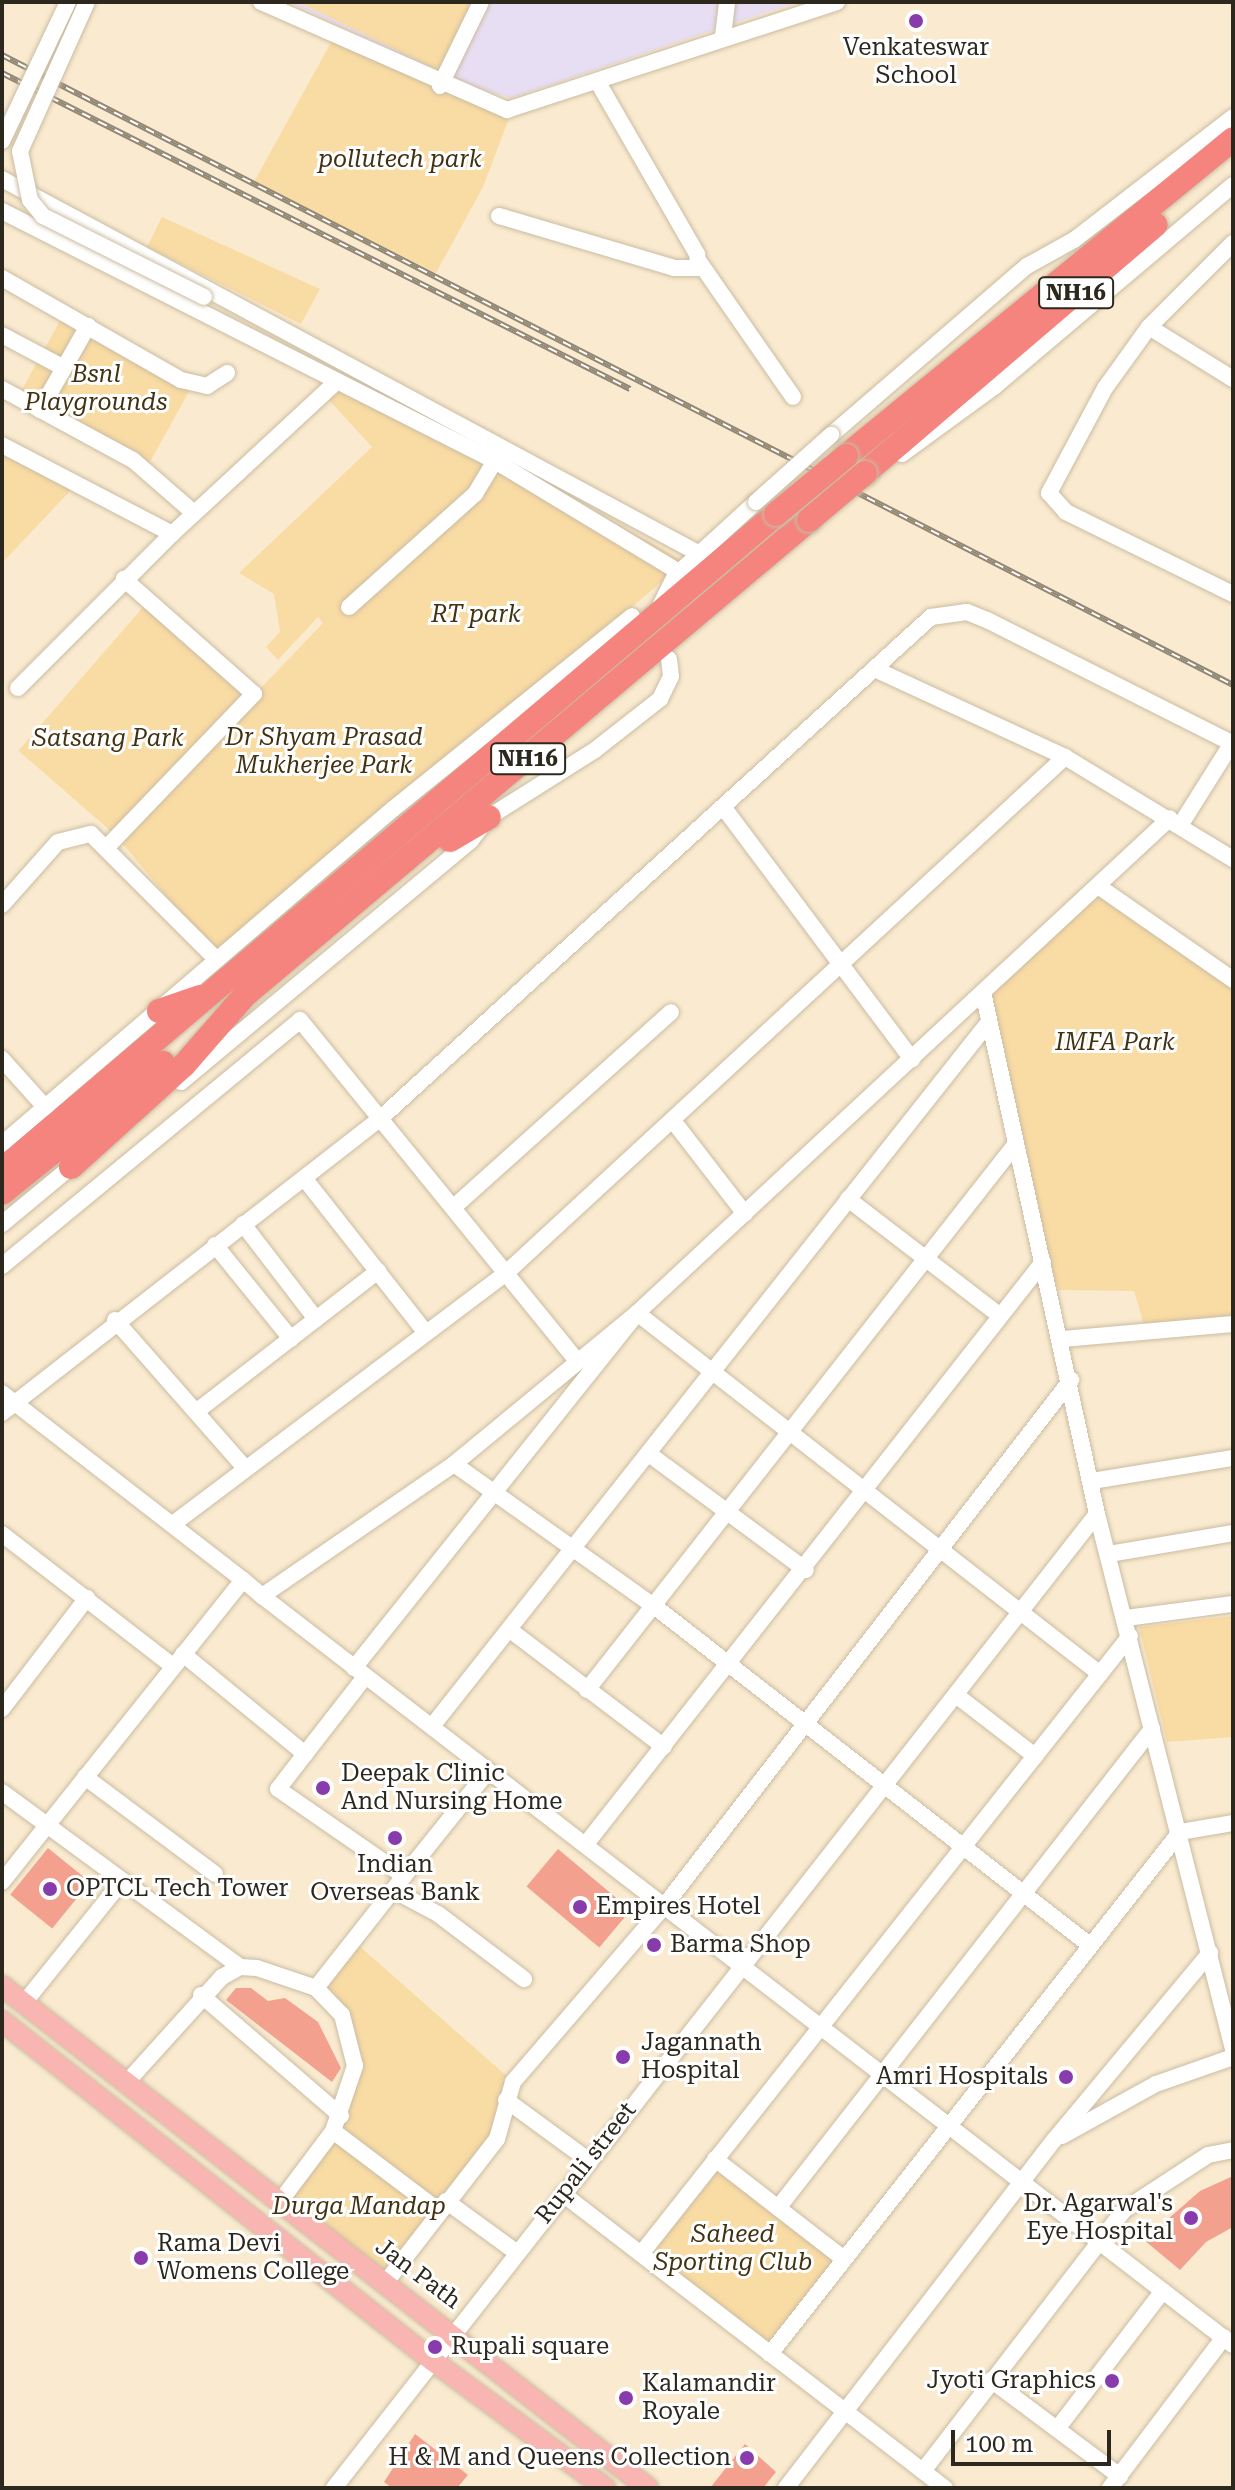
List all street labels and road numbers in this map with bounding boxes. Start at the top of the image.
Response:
road number: NH16 [1038,275,1114,311]
road number: NH16 [490,741,566,777]
street label: Rupali street [530,2097,642,2229]
street label: Jan Path [370,2233,466,2315]

